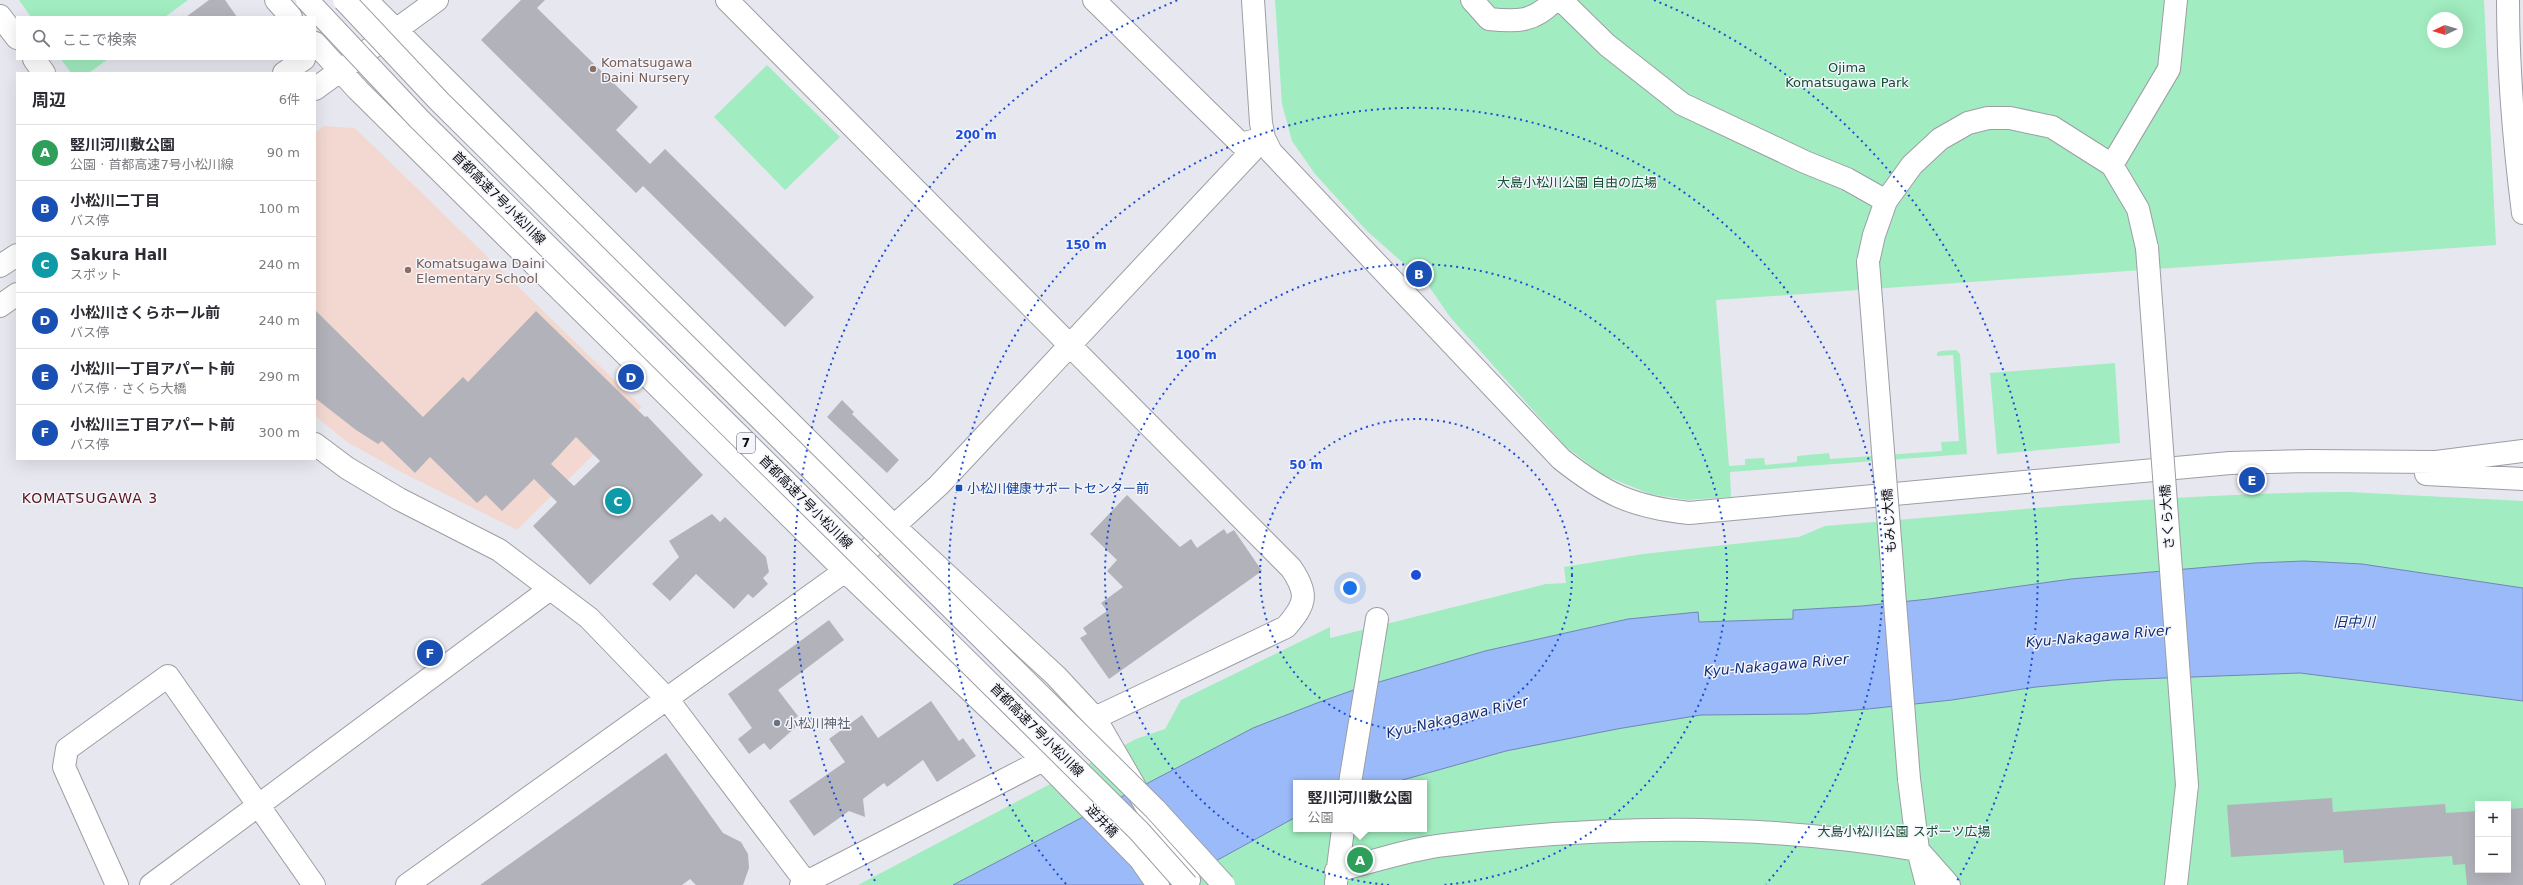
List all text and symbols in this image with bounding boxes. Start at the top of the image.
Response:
north arrow [2427,12,2463,48]
search box [16,16,316,60]
icon: search [30,27,52,49]
text: ここで検索 [62,31,137,49]
place label: Komatsugawa Daini Nursery [601,55,692,85]
park label: Ojima Komatsugawa Park [1785,60,1909,90]
marker: Komatsugawa Daini Nursery [588,64,598,74]
text: 周辺 [32,90,66,110]
text: 6件 [279,92,300,107]
text: 200 m [955,128,997,142]
text: 竪川河川敷公園 [70,136,175,154]
text: A [40,145,50,160]
text: 90 m [267,145,300,160]
street label: 首都高速7号小松川線 [449,148,549,248]
text: 公園 · 首都高速7号小松川線 [70,157,234,172]
park label: 大島小松川公園 自由の広場 [1497,175,1657,190]
text: 小松川二丁目 [70,192,160,210]
text: B [40,201,50,216]
text: 100 m [258,201,300,216]
text: バス停 [70,213,109,228]
text: 150 m [1065,238,1107,252]
text: Sakura Hall [70,246,167,264]
place label: Komatsugawa Daini Elementary School [416,256,545,286]
text: C [40,257,50,272]
text: 240 m [258,257,300,272]
pin: B [1406,259,1432,289]
marker: Komatsugawa Daini Elementary School [403,265,413,275]
text: スポット [70,267,122,282]
text: 小松川さくらホール前 [70,304,220,322]
text: D [40,313,50,328]
text: 240 m [258,313,300,328]
text: バス停 [70,325,109,340]
text: 100 m [1175,348,1217,362]
text: 小松川一丁目アパート前 [70,360,235,378]
pin: D [618,362,644,392]
text: E [41,369,49,384]
text: 290 m [258,369,300,384]
text: バス停 · さくら大橋 [70,381,186,396]
text: 小松川三丁目アパート前 [70,416,235,434]
text: F [41,425,49,440]
text: 300 m [258,425,300,440]
road number: 7 [737,433,755,453]
text: バス停 [70,437,109,452]
street label: 首都高速7号小松川線 [756,452,856,552]
text: 50 m [1289,458,1323,472]
pin: E [2239,465,2265,495]
place label: 小松川健康サポートセンター前 [967,481,1149,496]
marker: 小松川健康サポートセンター前 [954,483,964,493]
street label: さくら大橋 [2157,484,2177,550]
pin: C [605,486,631,516]
street label: もみじ大橋 [1879,488,1899,554]
district label: KOMATSUGAWA 3 [22,490,158,506]
centre of rings [1409,568,1423,582]
your location [1340,578,1360,598]
water label: 旧中川 [2333,614,2377,630]
water label: Kyu-Nakagawa River [2025,622,2172,650]
pin: F [417,638,443,668]
water label: Kyu-Nakagawa River [1703,651,1850,679]
street label: 首都高速7号小松川線 [987,680,1087,780]
water label: Kyu-Nakagawa River [1385,693,1531,741]
place label: 小松川神社 [785,716,850,731]
marker: 小松川神社 [772,718,782,728]
popup [1293,780,1427,832]
text: 竪川河川敷公園 [1307,789,1413,807]
map controls [2475,801,2511,873]
button: + [2475,801,2511,837]
street label: 逆井橋 [1083,802,1121,840]
text: 公園 [1307,810,1334,825]
park label: 大島小松川公園 スポーツ広場 [1818,824,1990,839]
button: − [2475,837,2511,873]
pin: A [1347,845,1373,875]

